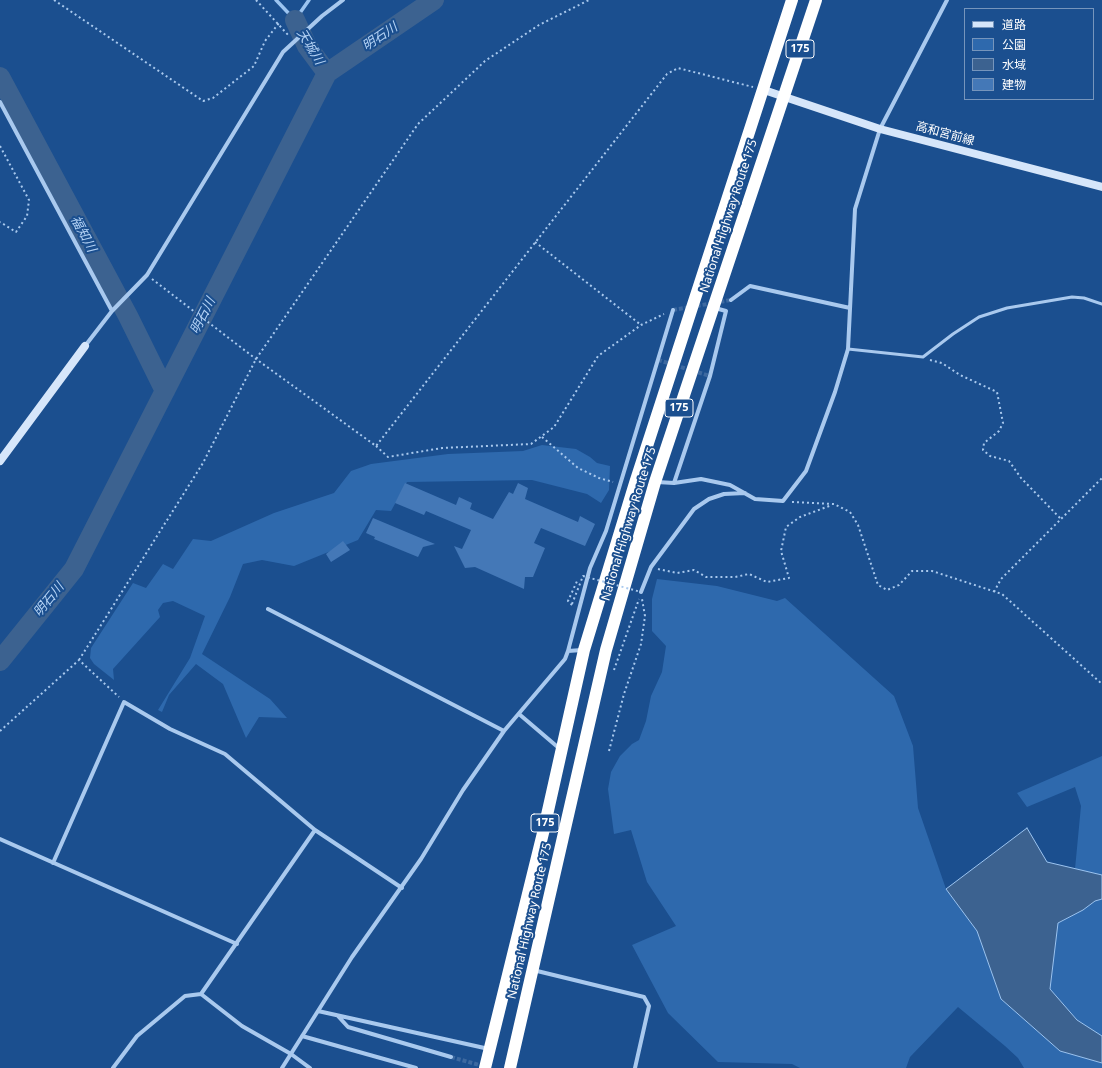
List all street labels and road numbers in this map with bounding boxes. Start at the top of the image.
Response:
road number: 175 [786,40,814,58]
street label: 高和宮前線 [914,119,976,149]
street label: National Highway Route 175 [697,138,761,294]
road number: 175 [665,399,693,417]
street label: National Highway Route 175 [599,445,659,603]
road number: 175 [531,814,559,832]
street label: National Highway Route 175 [505,841,555,1001]

